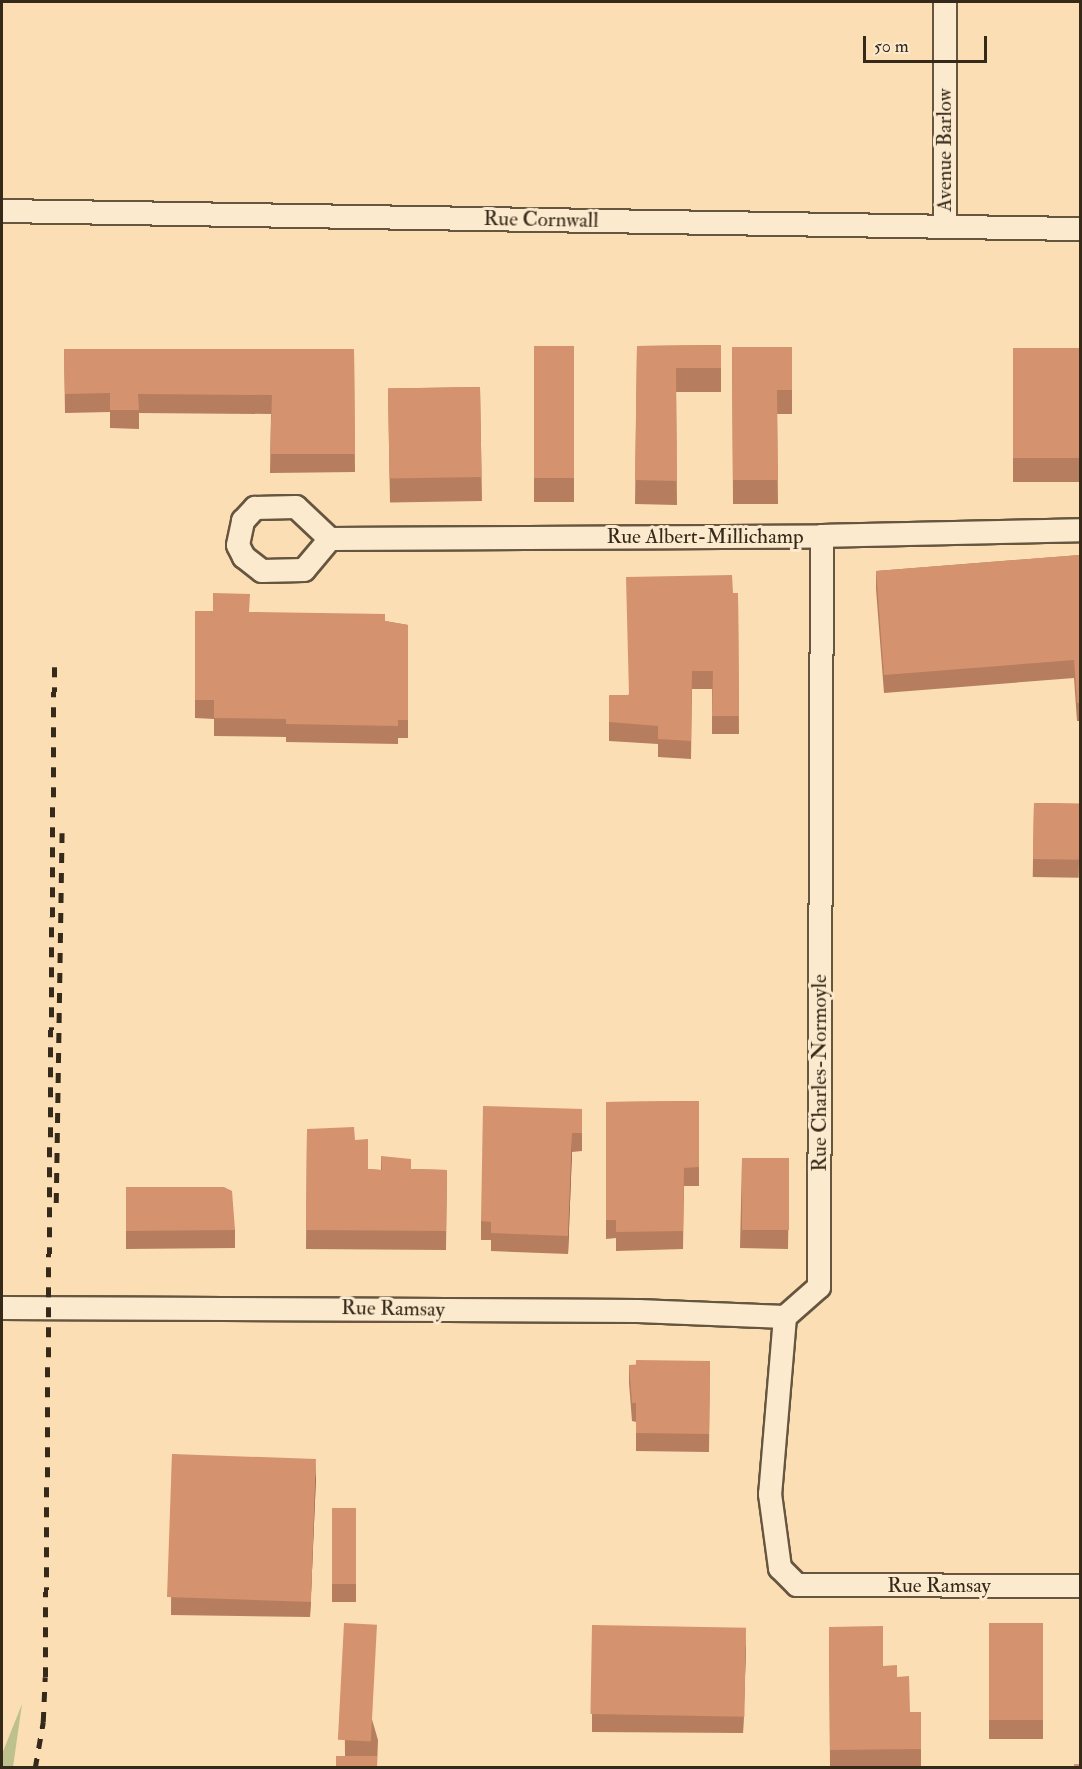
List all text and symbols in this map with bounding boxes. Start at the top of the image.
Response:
scale bar [866,24,990,62]
text: 50 m [874,35,909,58]
street label: Avenue Barlow [932,88,958,212]
street label: Rue Cornwall [483,206,599,234]
street label: Rue Albert-Millichamp [606,524,804,550]
street label: Rue Charles-Normoyle [807,974,833,1172]
street label: Rue Ramsay [341,1295,445,1323]
street label: Rue Ramsay [887,1573,991,1599]

